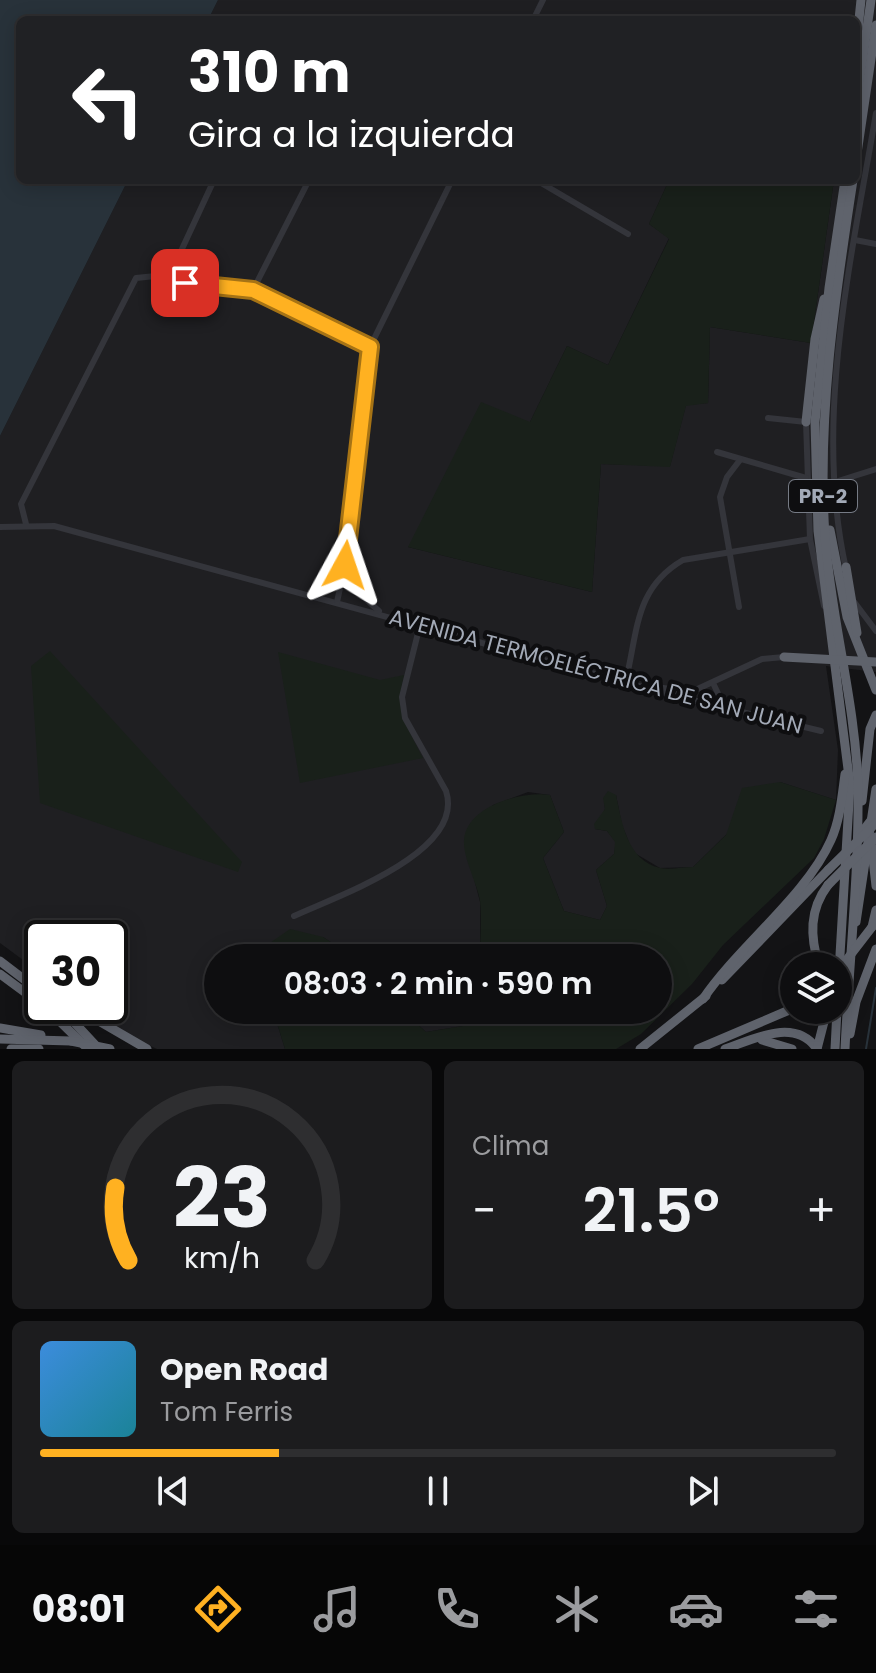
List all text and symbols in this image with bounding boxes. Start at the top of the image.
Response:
text: 310 m [188,33,351,112]
icon: left [56,48,160,152]
text: Gira a la izquierda [188,109,515,160]
pin [151,249,219,317]
icon: arrive [163,261,207,305]
road number: PR-2 [789,480,857,512]
position arrow [303,523,387,607]
street label: AVENIDA TERMOELÉCTRICA DE SAN JUAN [386,601,806,742]
speed limit sign: 30 [24,920,128,1024]
map controls [780,952,852,1024]
button: layers [780,952,852,1024]
text: 08:03 · 2 min · 590 m [284,962,592,1005]
text: Clima [472,1128,549,1164]
text: 23 [173,1140,271,1256]
text: 21.5° [583,1169,720,1253]
text: − [472,1180,496,1241]
text: + [806,1180,836,1241]
text: km/h [184,1238,260,1278]
text: Open Road [160,1348,328,1391]
text: Tom Ferris [160,1394,293,1430]
icon: previous [151,1469,195,1513]
icon: pause [416,1469,460,1513]
icon: next [681,1469,725,1513]
icon: directions [190,1581,246,1637]
icon: music [309,1581,365,1637]
icon: phone [429,1581,485,1637]
icon: climate [549,1581,605,1637]
icon: car [668,1581,724,1637]
icon: filters [788,1581,844,1637]
text: 08:01 [32,1584,126,1635]

